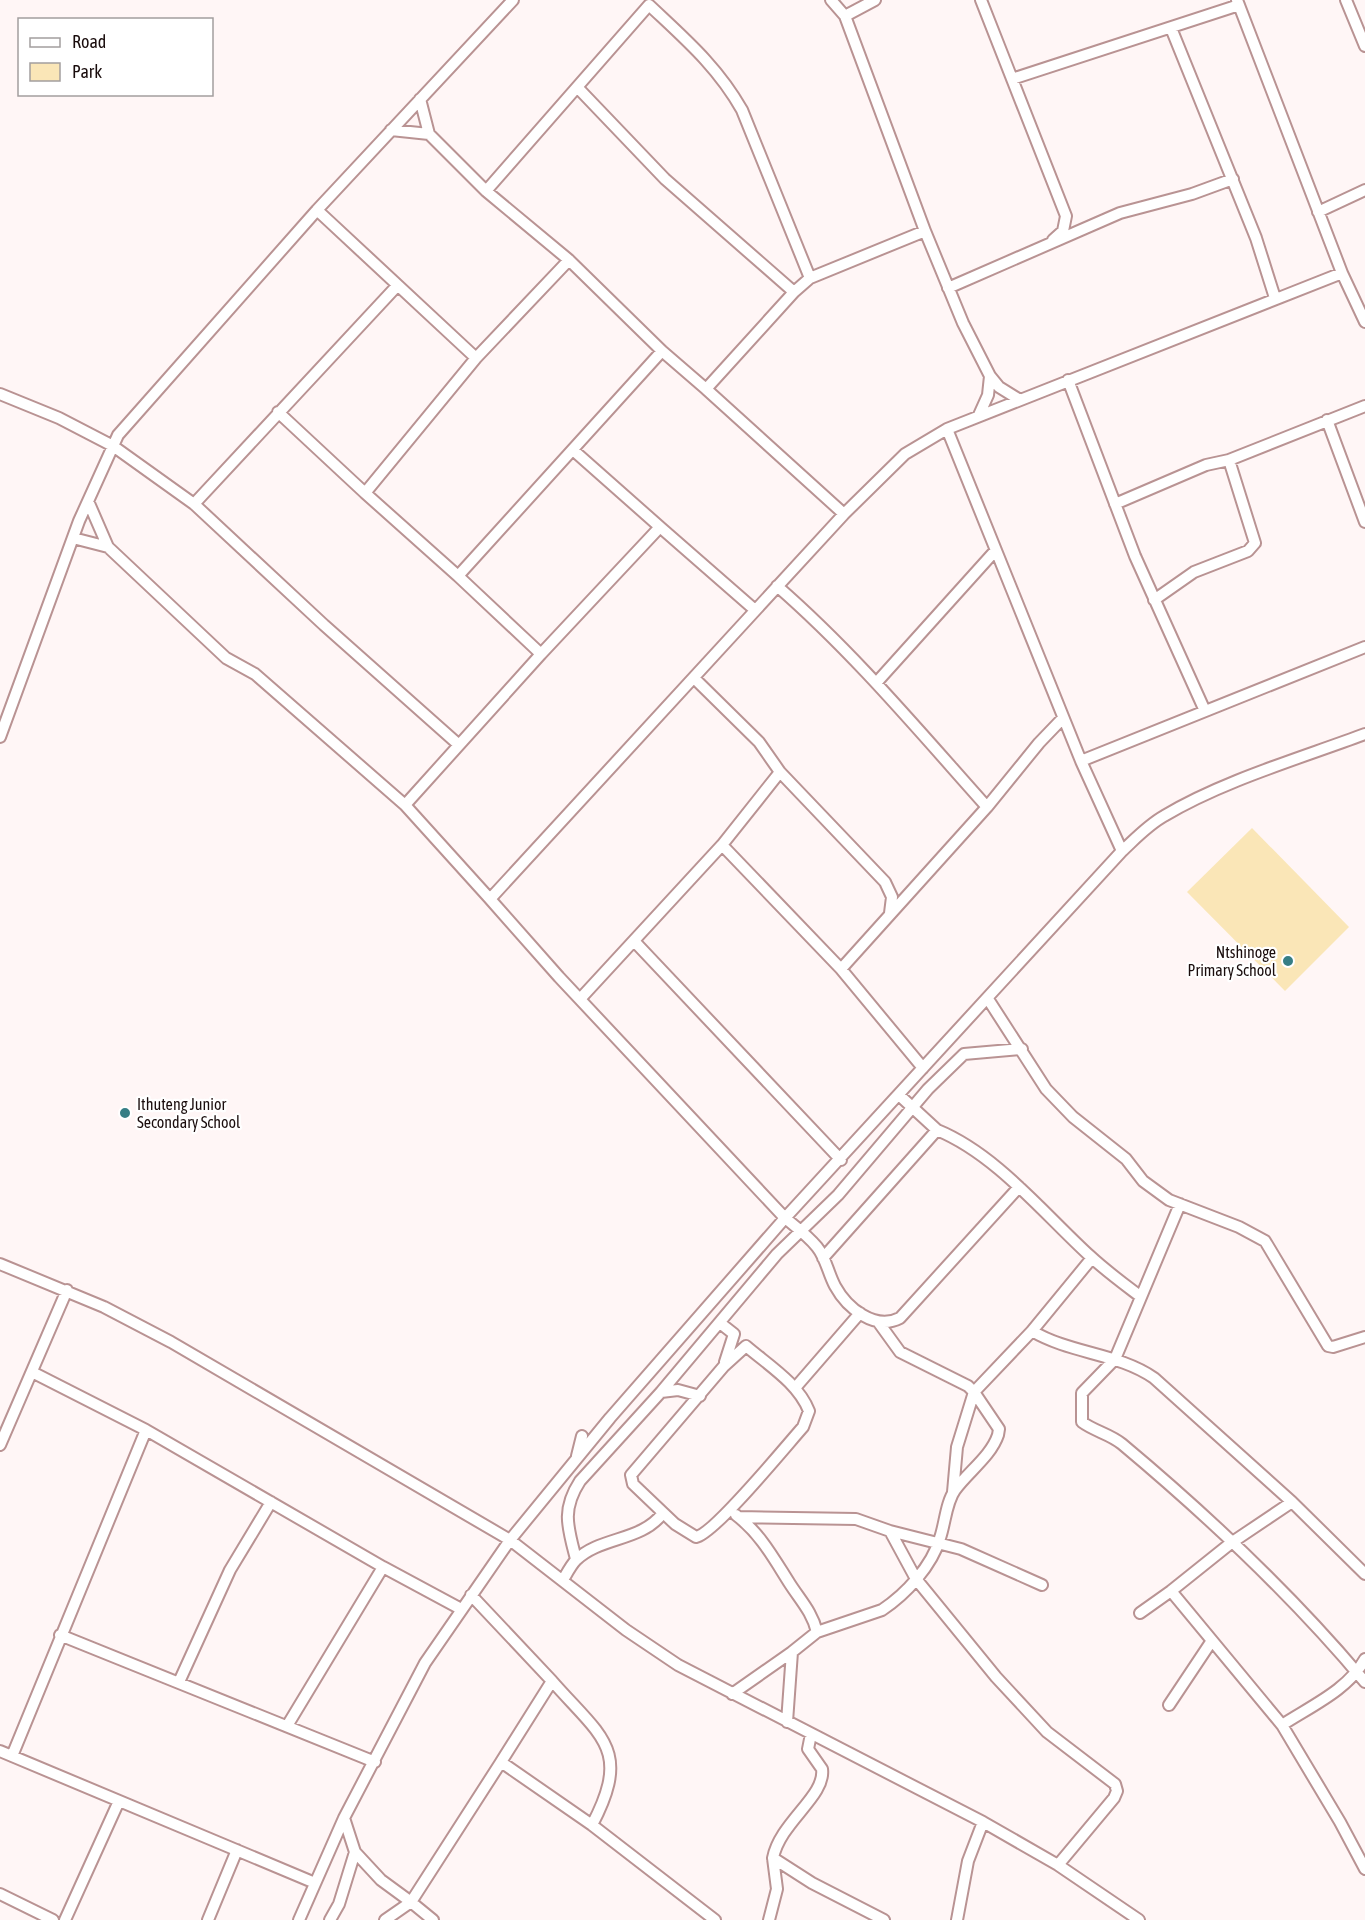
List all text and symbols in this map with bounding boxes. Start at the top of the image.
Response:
legend [18,18,213,96]
text: Road [72,31,106,52]
text: Park [72,61,102,82]
place label: Ntshinoge Primary School [1188,943,1277,980]
marker: Ntshinoge Primary School [1281,954,1295,968]
place label: Ithuteng Junior Secondary School [137,1095,241,1132]
marker: Ithuteng Junior Secondary School [118,1106,132,1120]

